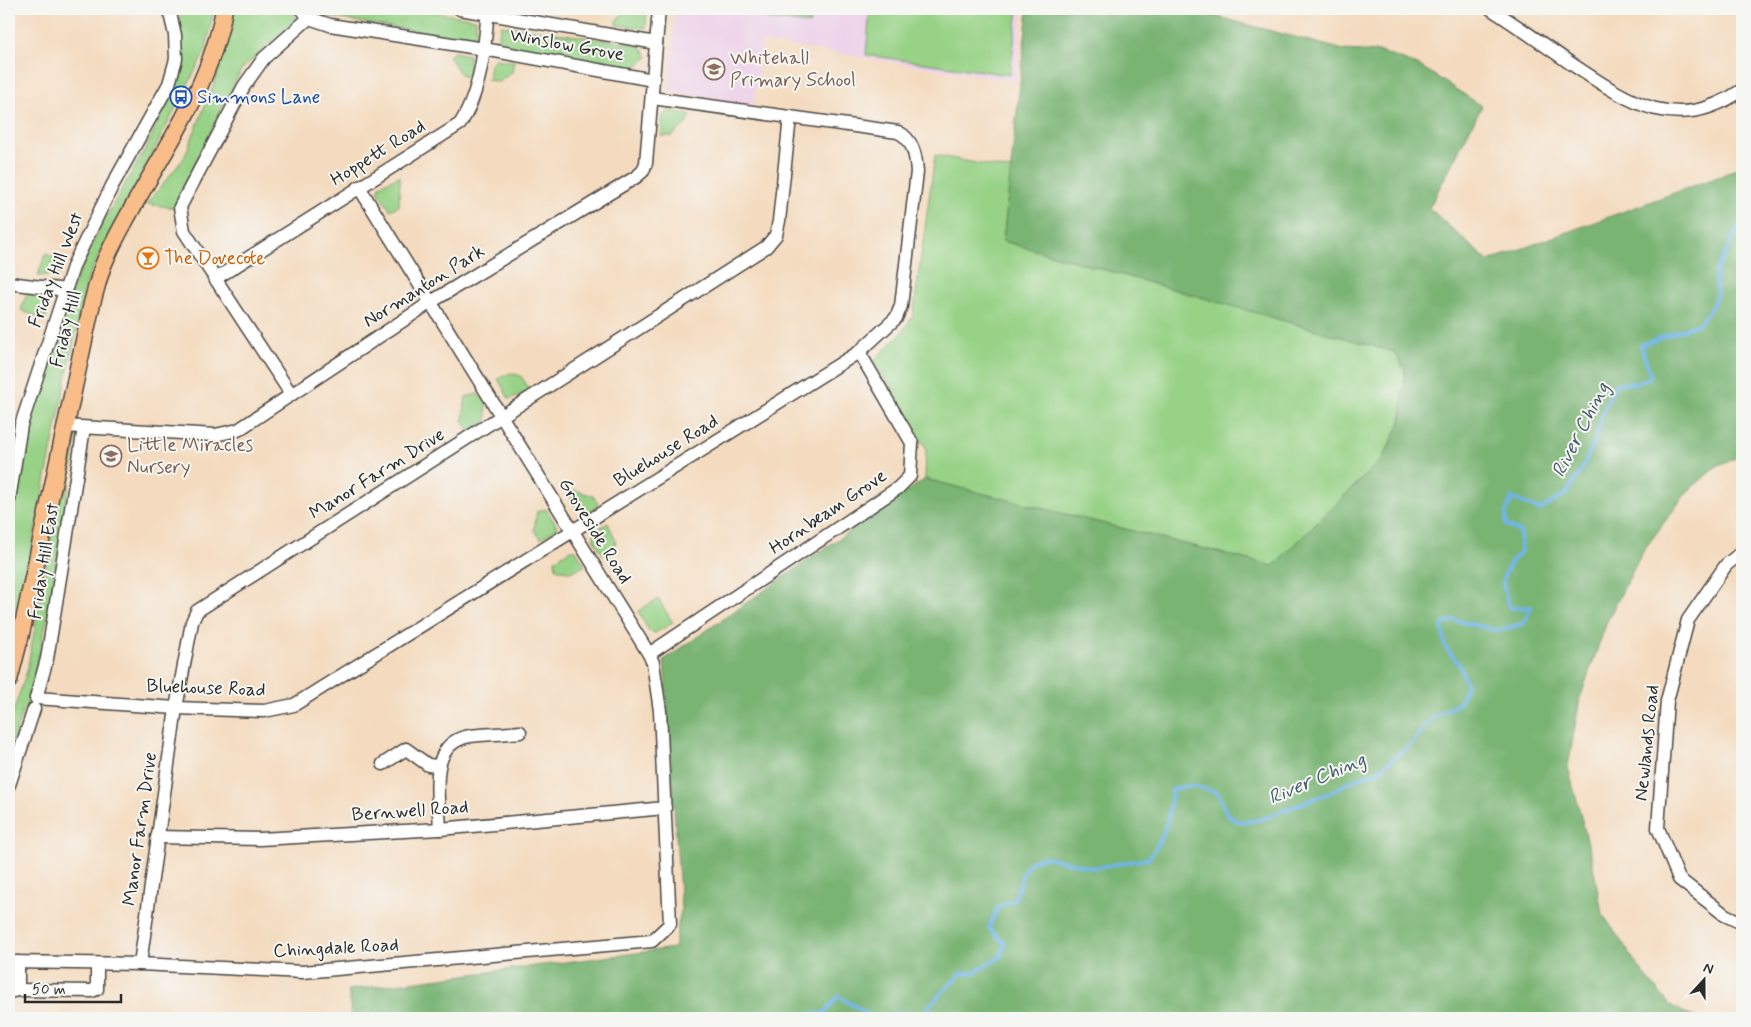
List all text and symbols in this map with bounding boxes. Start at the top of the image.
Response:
street label: Winslow Grove [508,23,626,67]
place label: Whitehall Primary School [730,46,856,93]
school or university icon: Whitehall Primary School [702,57,726,81]
bus stop icon: Simmons Lane [169,85,193,109]
place label: Simmons Lane [197,85,320,110]
street label: Hoppett Road [326,114,430,192]
street label: Friday Hill West [23,208,89,332]
street label: Normanton Park [359,239,489,333]
bar icon: The Dovecote [136,246,160,270]
place label: The Dovecote [164,246,265,271]
street label: Friday Hill [45,287,87,371]
water label: River Ching [1546,378,1617,482]
street label: Bluehouse Road [609,409,723,493]
street label: Manor Farm Drive [305,422,449,526]
place label: Little Miracles Nursery [127,433,253,480]
school or university icon: Little Miracles Nursery [99,444,123,468]
street label: Hornbeam Grove [764,463,892,561]
street label: Groveside Road [552,473,638,589]
street label: Friday Hill East [22,501,67,621]
street label: Bluehouse Road [146,673,266,703]
street label: Newlands Road [1628,684,1666,802]
water label: River Ching [1264,746,1370,812]
street label: Manor Farm Drive [117,750,163,908]
street label: Bernwell Road [351,794,469,828]
street label: Chingdale Road [273,932,399,965]
north arrow [1678,954,1728,1004]
text: N [1701,959,1716,979]
scale bar [25,972,121,1004]
text: 50 m [32,980,66,1000]

